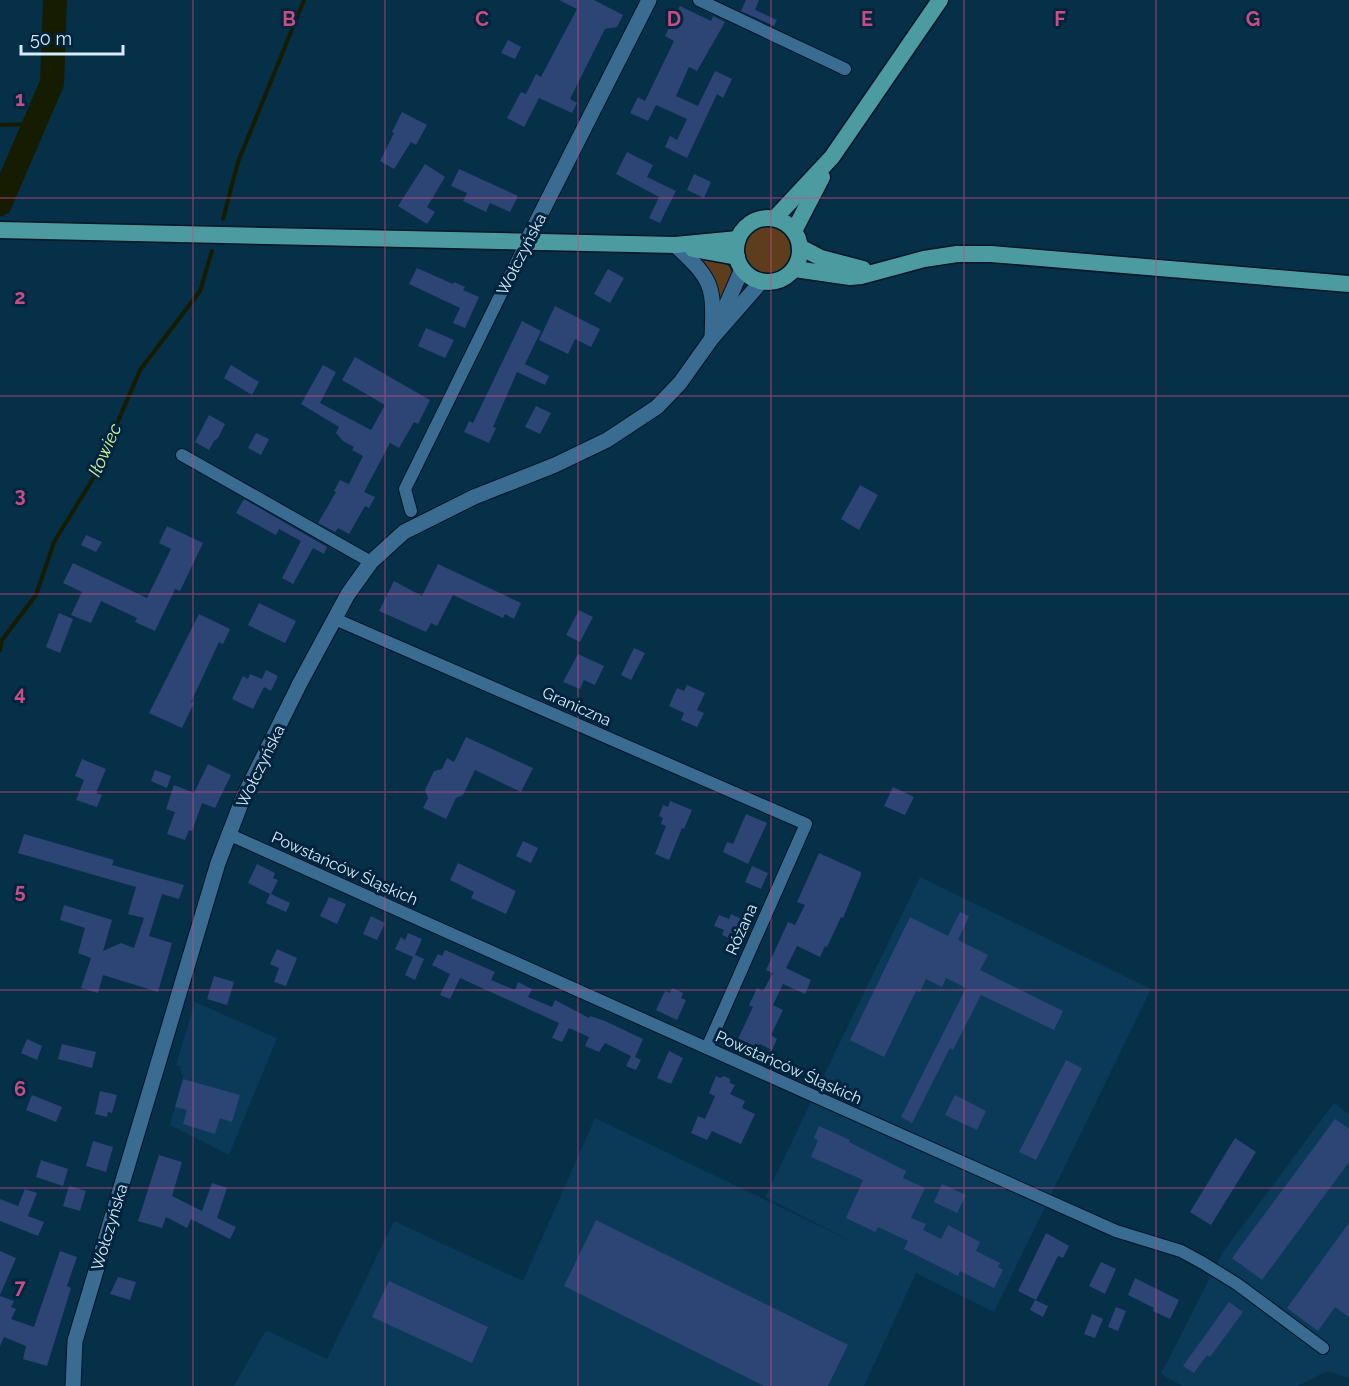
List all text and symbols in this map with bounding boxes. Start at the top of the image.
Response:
text: B [282,7,296,31]
text: C [475,7,489,31]
text: D [667,7,681,31]
text: E [861,7,873,31]
text: F [1054,7,1066,31]
text: G [1246,7,1260,31]
scale bar [21,18,123,56]
text: 50 m [30,28,72,49]
text: 1 [15,87,25,111]
street label: Wołczyńska [493,210,550,298]
text: 2 [14,285,26,309]
water label: Iłowiec [84,419,126,480]
text: 3 [14,483,26,507]
text: 4 [14,681,26,705]
street label: Graniczna [539,683,614,730]
street label: Wołczyńska [232,722,289,811]
street label: Powstańców Śląskich [269,827,421,909]
text: 5 [14,879,26,903]
street label: Różana [722,901,761,958]
street label: Powstańców Śląskich [713,1026,865,1108]
text: 6 [14,1077,26,1101]
street label: Wołczyńska [87,1182,132,1273]
text: 7 [14,1275,26,1299]

